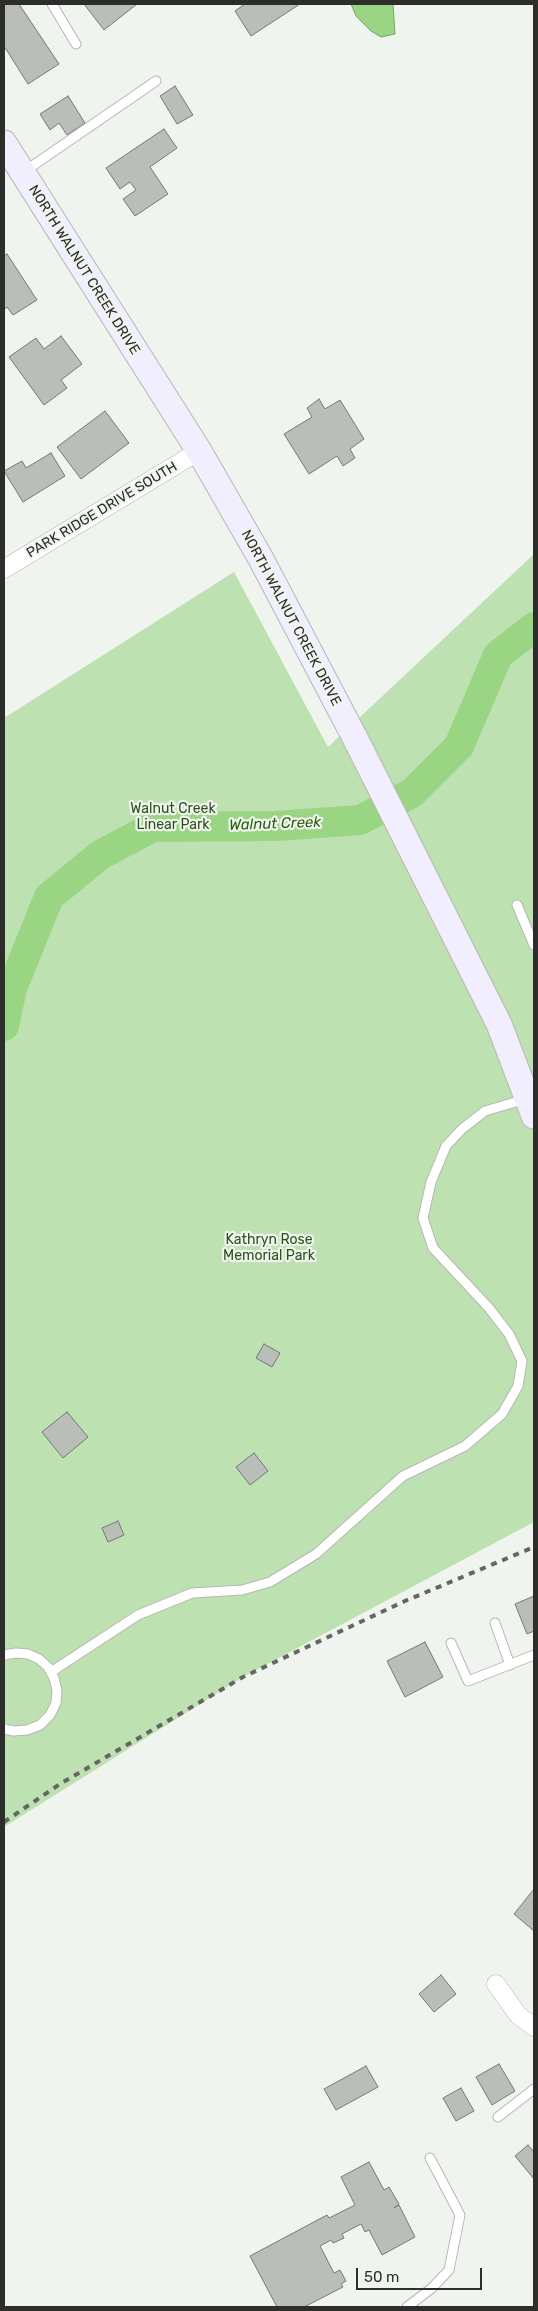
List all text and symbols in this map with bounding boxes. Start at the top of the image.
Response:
street label: NORTH WALNUT CREEK DRIVE [25,182,143,358]
street label: PARK RIDGE DRIVE SOUTH [24,458,180,562]
street label: NORTH WALNUT CREEK DRIVE [237,527,345,709]
park label: Walnut Creek Linear Park [130,801,216,834]
water label: Walnut Creek [229,813,321,835]
park label: Kathryn Rose Memorial Park [223,1232,315,1264]
scale bar [358,2258,484,2290]
text: 50 m [364,2268,399,2286]

